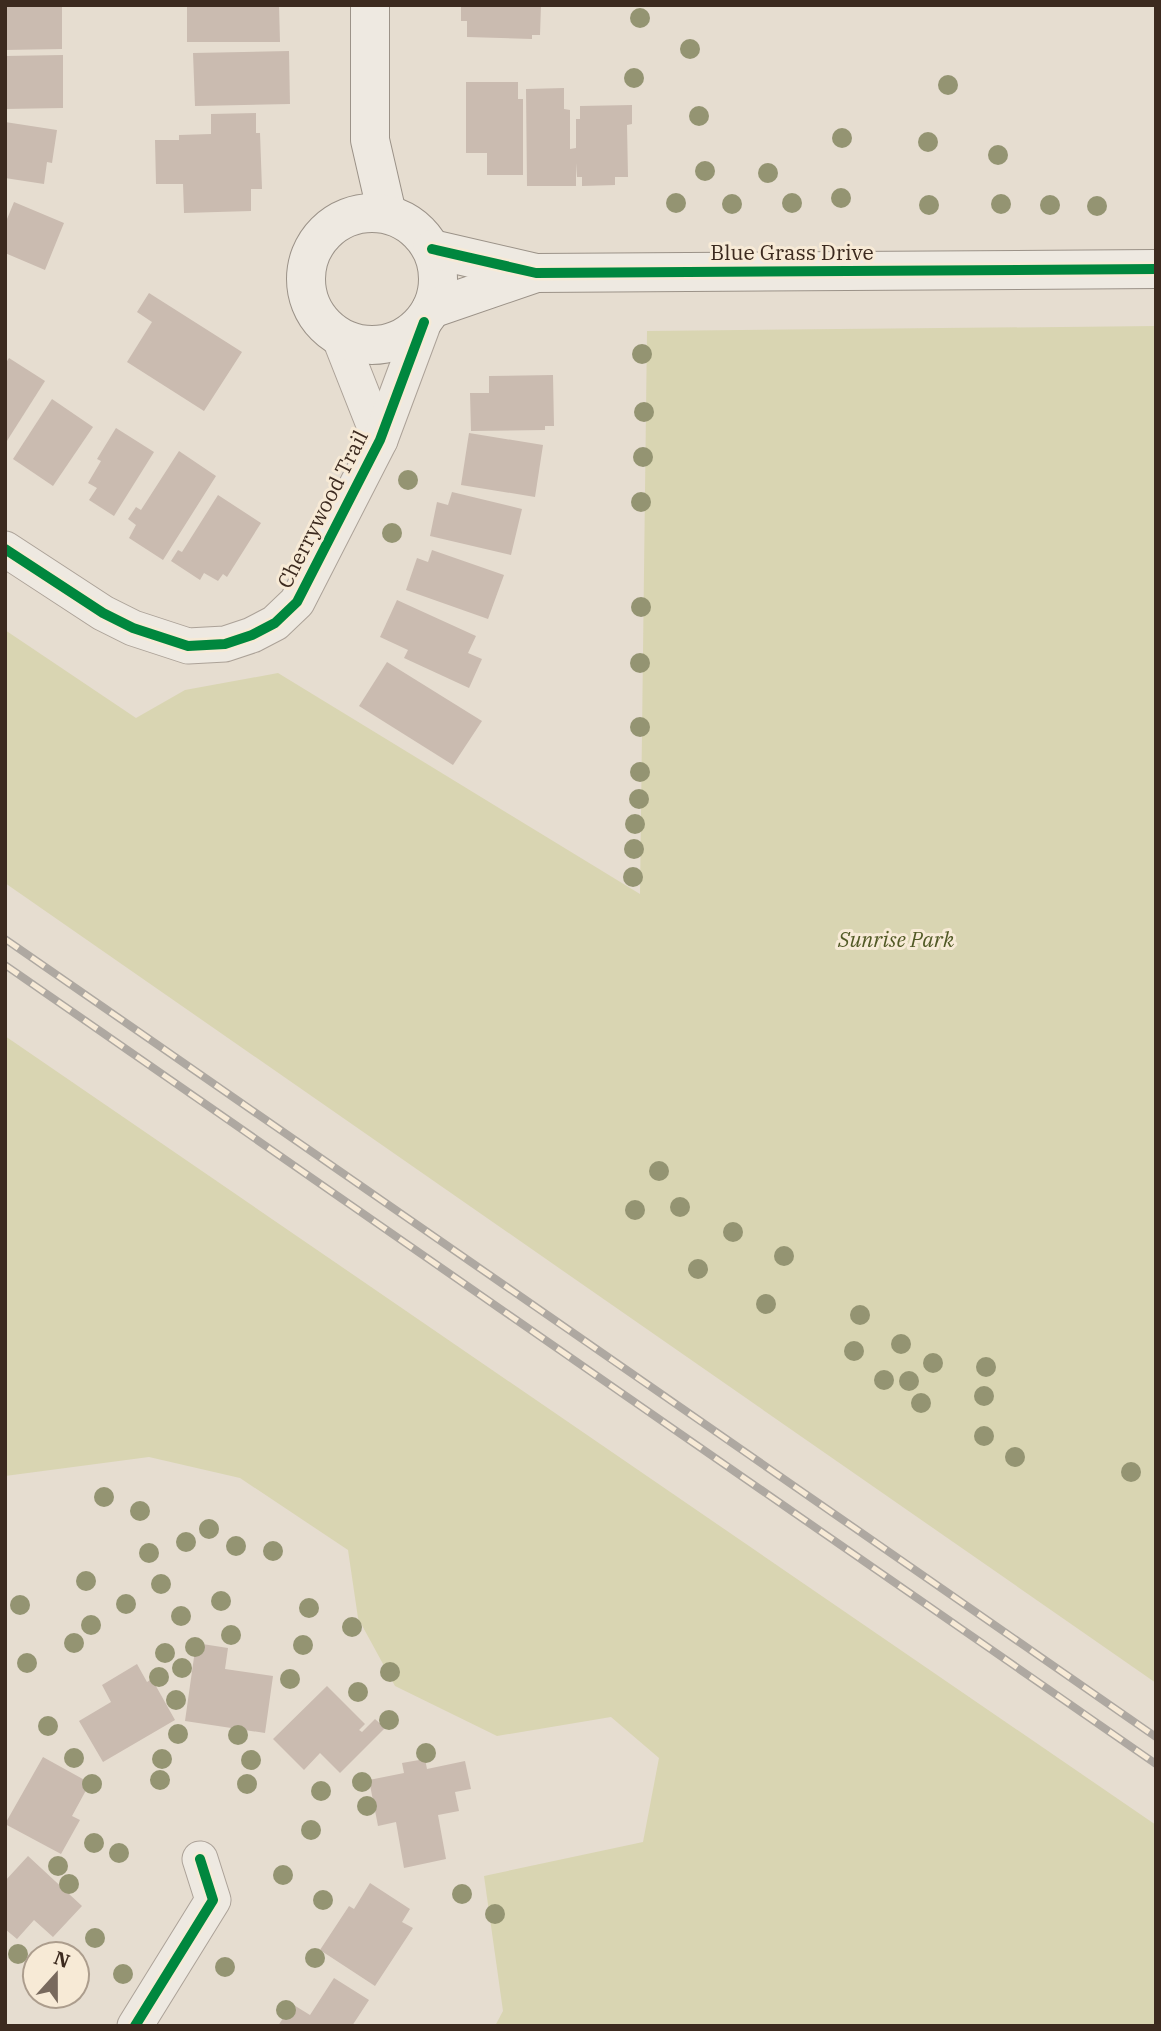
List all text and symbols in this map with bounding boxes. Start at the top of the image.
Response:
street label: Blue Grass Drive [710,238,874,266]
street label: Cherrywood Trail [270,425,374,593]
park label: Sunrise Park [837,925,955,953]
north arrow [21,1940,91,2010]
text: N [51,1945,73,1973]

